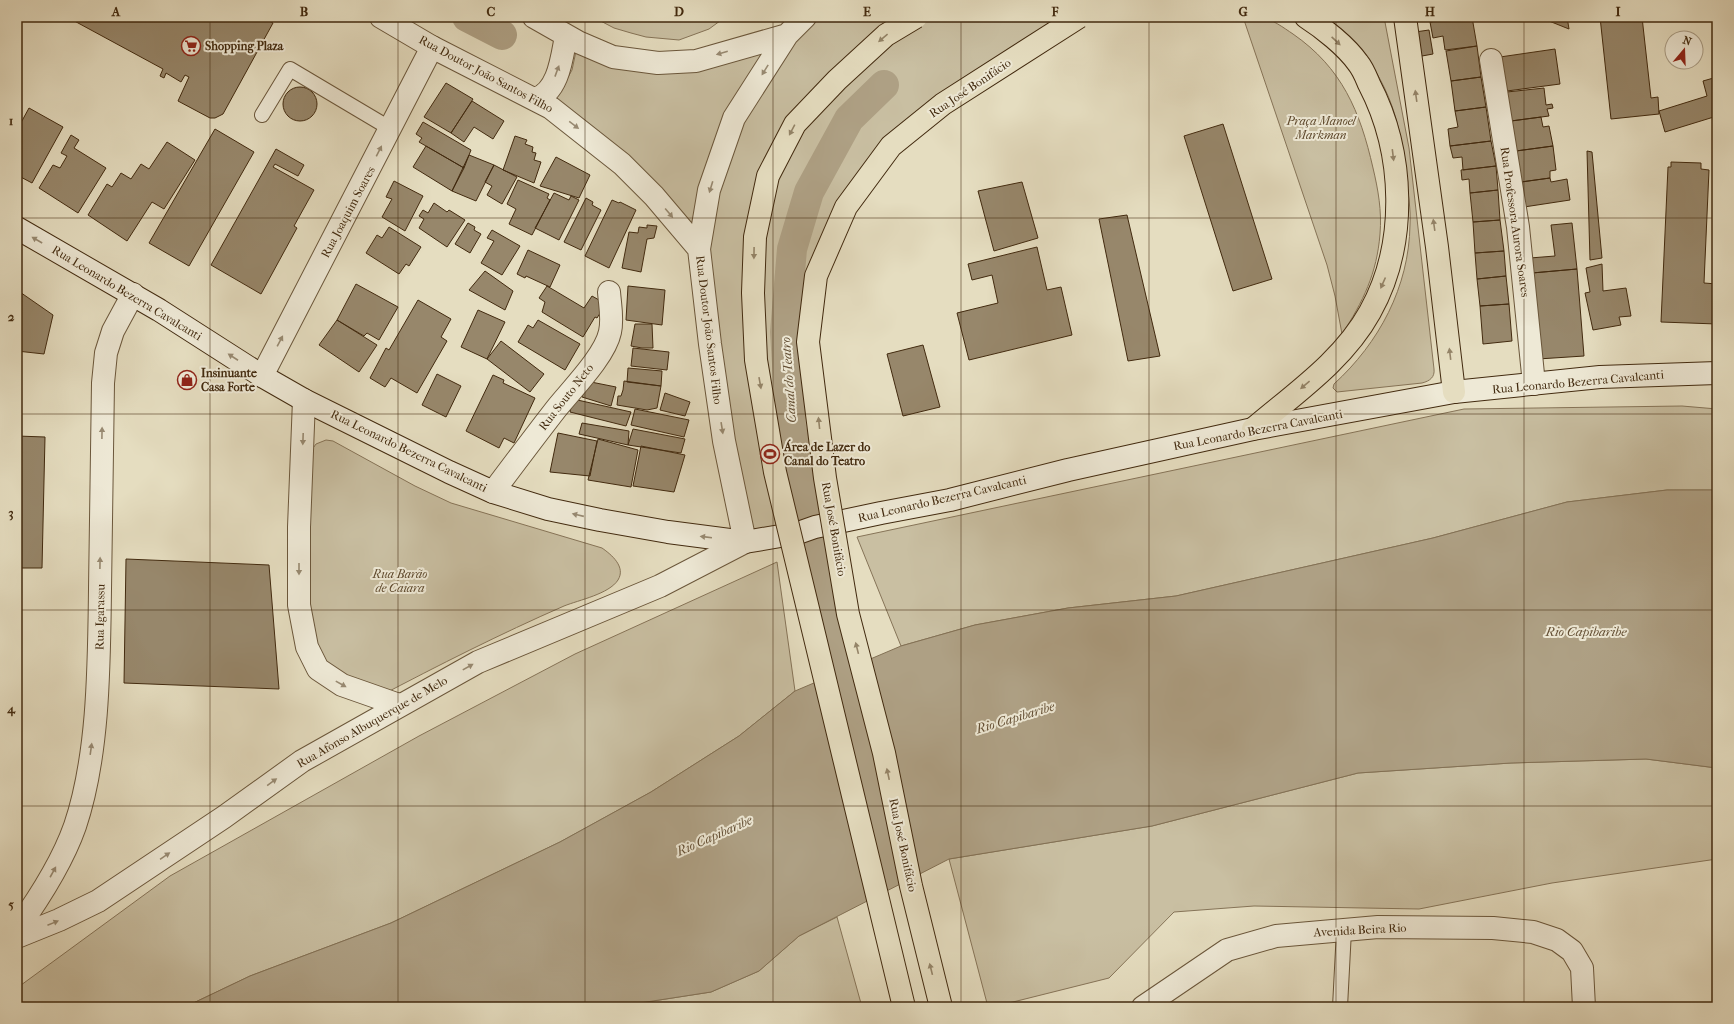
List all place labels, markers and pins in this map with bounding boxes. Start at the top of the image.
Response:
supermarket icon: Shopping Plaza [180,35,202,57]
place label: Shopping Plaza [205,39,284,54]
place label: Insinuante Casa Forte [201,366,257,394]
shop icon: Insinuante Casa Forte [176,369,198,391]
place label: Área de Lazer do Canal do Teatro [783,439,870,468]
sports icon: Área de Lazer do Canal do Teatro [759,443,781,465]

